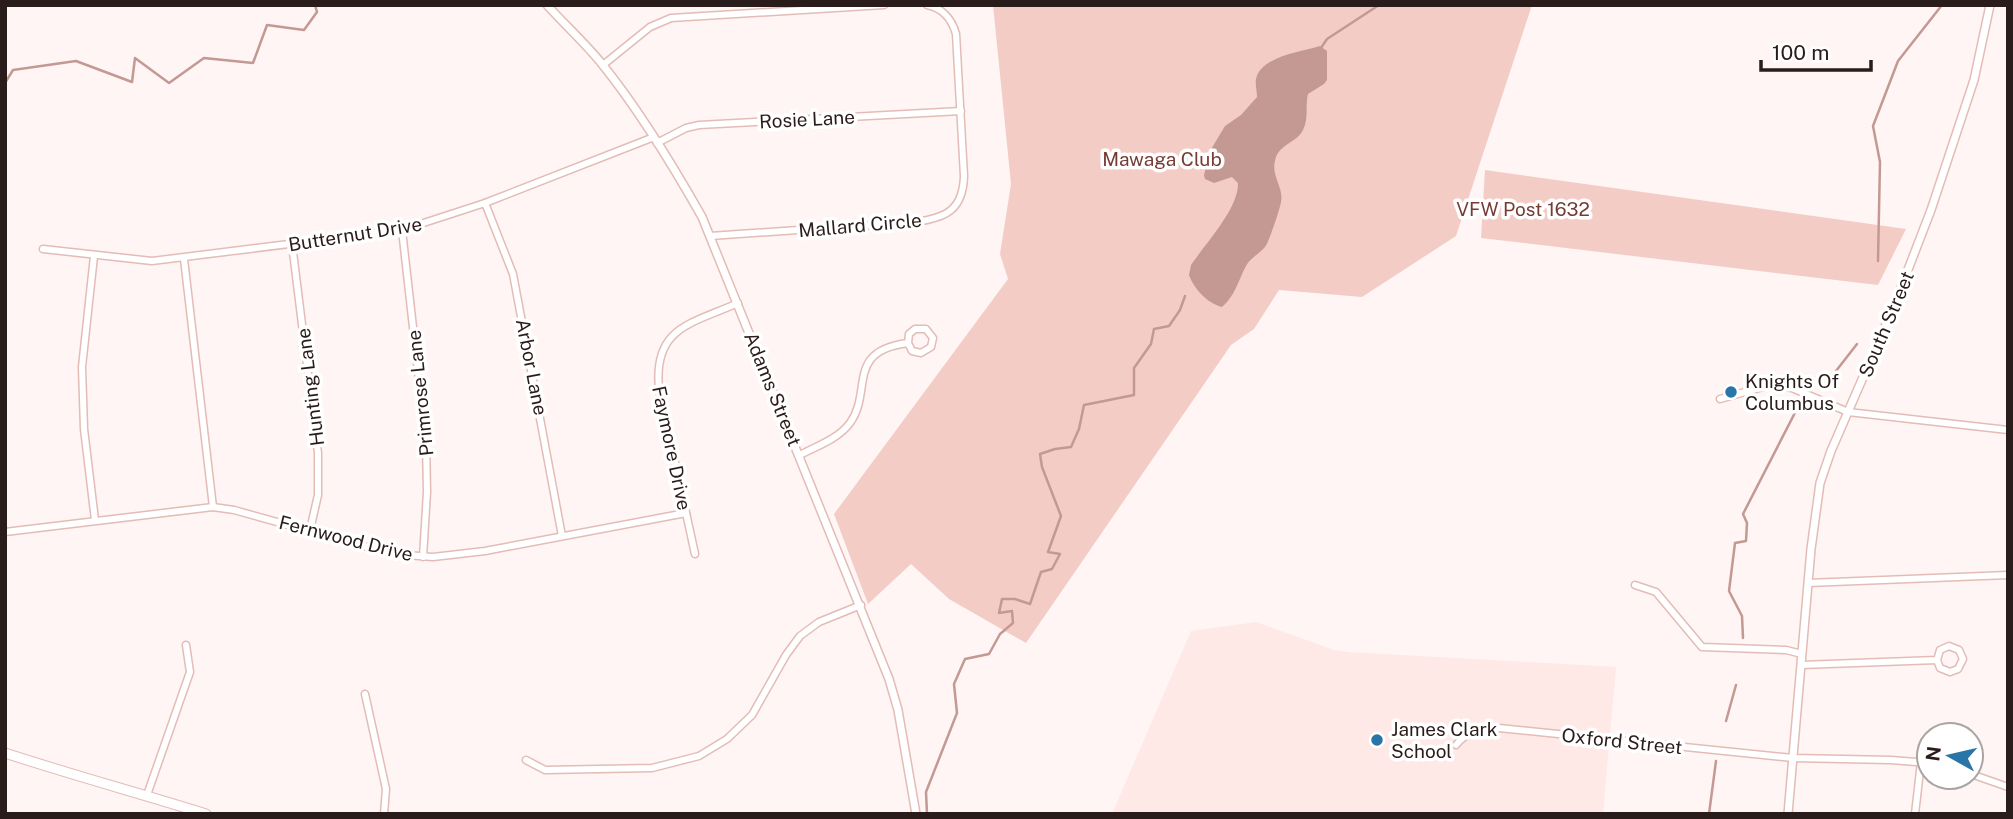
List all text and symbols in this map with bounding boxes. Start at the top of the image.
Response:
scale bar [1761,28,1871,72]
text: 100 m [1772,40,1829,65]
street label: Rosie Lane [759,106,855,132]
park label: Mawaga Club [1102,148,1222,170]
park label: VFW Post 1632 [1456,198,1590,220]
street label: Mallard Circle [797,209,923,241]
street label: Butternut Drive [287,213,423,255]
street label: South Street [1854,268,1918,380]
street label: Arbor Lane [512,317,552,417]
street label: Hunting Lane [292,327,328,447]
street label: Primrose Lane [402,329,438,457]
street label: Adams Street [740,329,806,449]
place label: Knights Of Columbus [1745,370,1839,414]
street label: Faymore Drive [648,384,696,512]
marker: Knights Of Columbus [1723,384,1739,400]
street label: Fernwood Drive [277,511,415,565]
place label: James Clark School [1391,718,1498,762]
north arrow [1915,721,1985,791]
street label: Oxford Street [1561,724,1683,758]
marker: James Clark School [1369,732,1385,748]
text: N [1921,745,1945,763]

